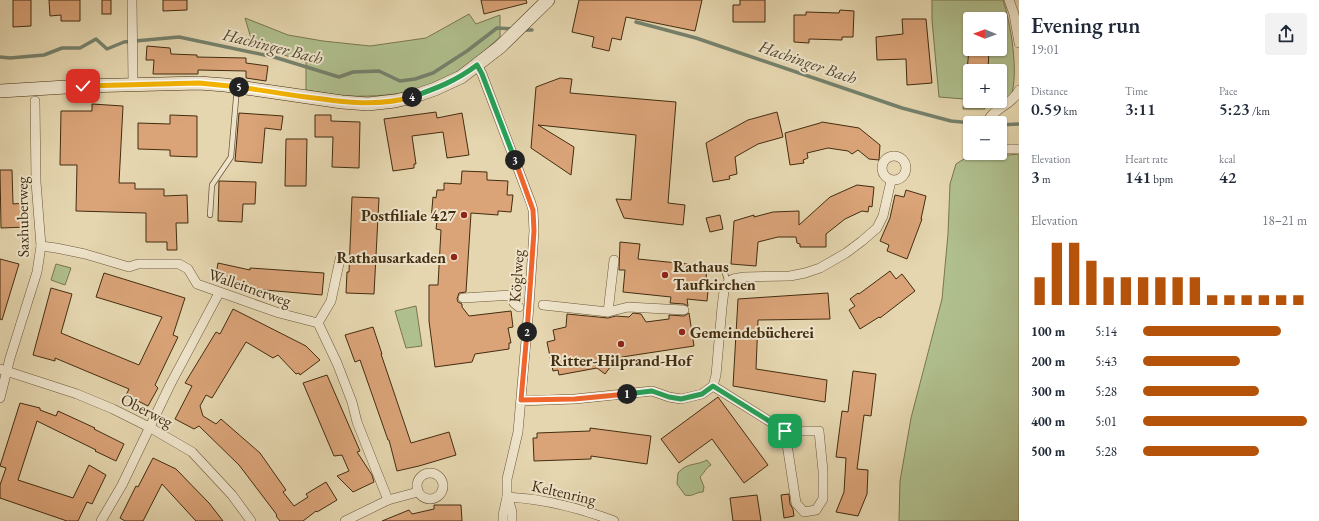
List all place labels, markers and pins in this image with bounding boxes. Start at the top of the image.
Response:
pin [66,69,100,103]
pin: 5 [229,77,249,97]
pin: 4 [402,87,422,107]
pin: 3 [505,150,525,170]
place label: Postfiliale 427 [361,205,457,226]
marker: Postfiliale 427 [459,210,469,220]
place label: Rathausarkaden [337,247,446,268]
marker: Rathausarkaden [449,252,459,262]
place label: Rathaus Taufkirchen [673,256,756,295]
marker: Rathaus Taufkirchen [660,270,670,280]
pin: 2 [517,322,537,342]
place label: Gemeindebücherei [690,322,814,343]
marker: Gemeindebücherei [677,327,687,337]
marker: Ritter-Hilprand-Hof [616,339,626,349]
place label: Ritter-Hilprand-Hof [550,350,694,371]
pin: 1 [617,384,637,404]
pin [768,414,802,448]

